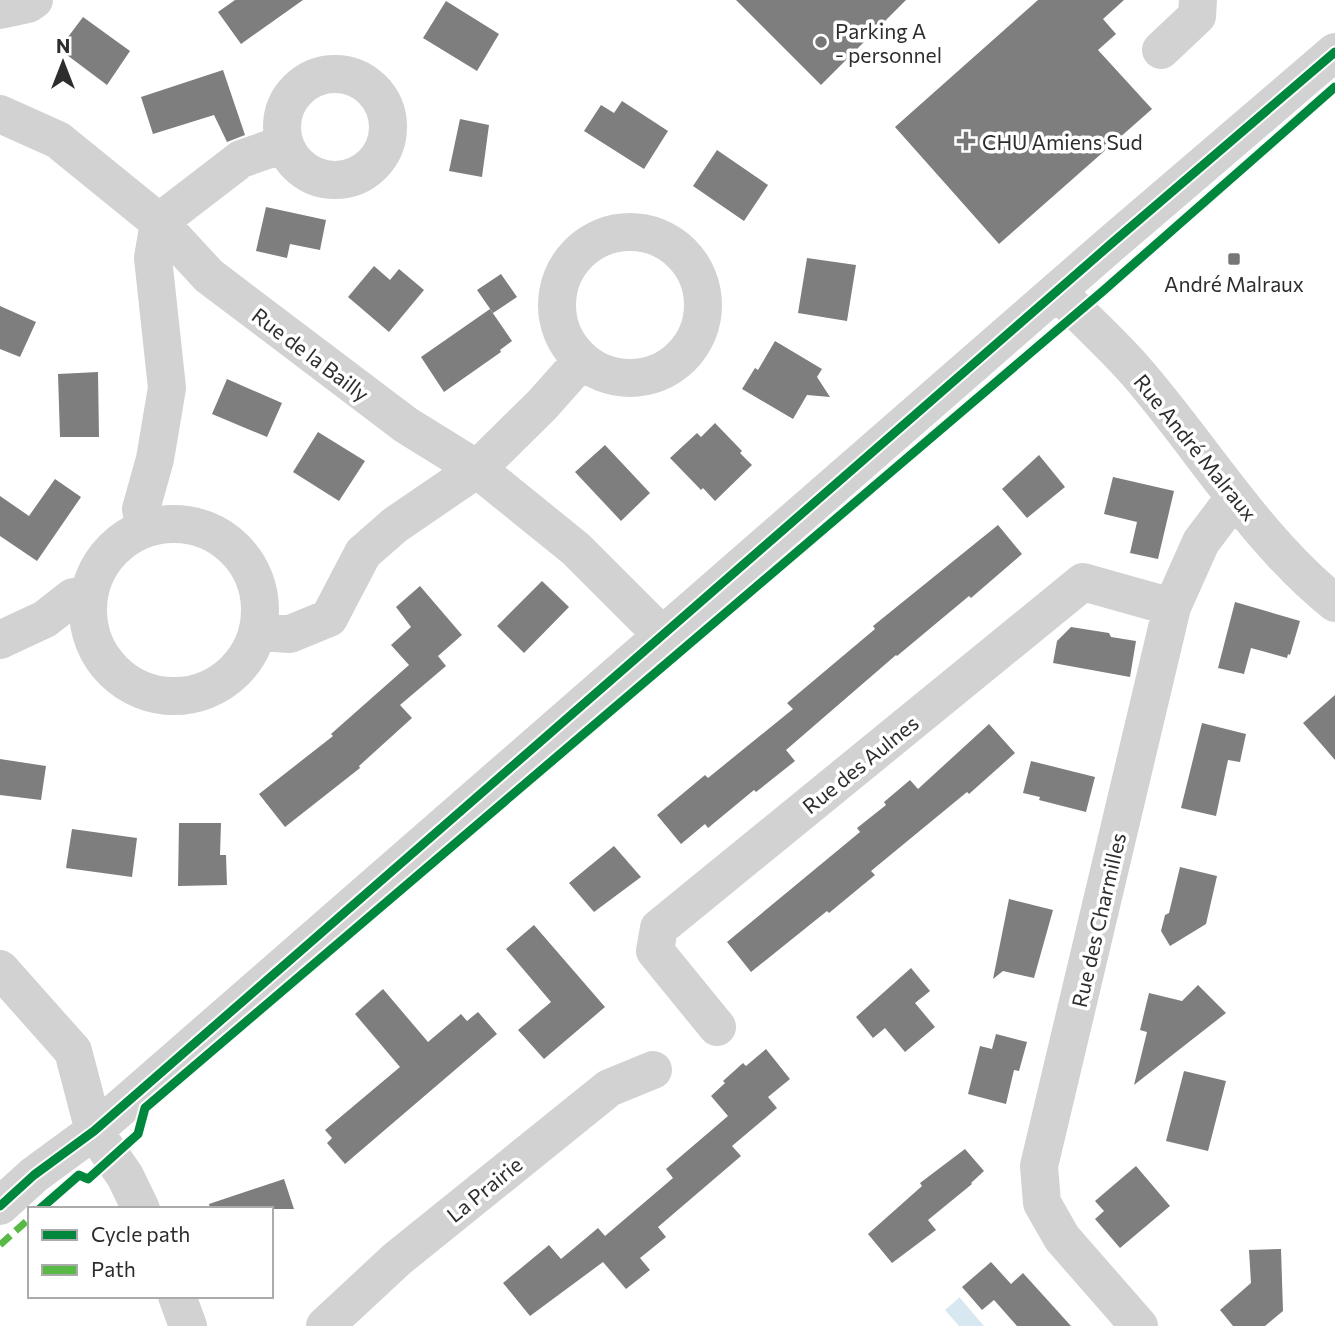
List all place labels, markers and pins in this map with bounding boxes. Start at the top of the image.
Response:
place label: Parking A - personnel [835,18,942,67]
marker: Parking A - personnel [813,34,829,50]
place label: CHU Amiens Sud [982,129,1143,154]
marker: CHU Amiens Sud [956,131,976,151]
marker: André Malraux [1226,251,1242,267]
place label: André Malraux [1164,271,1304,296]

